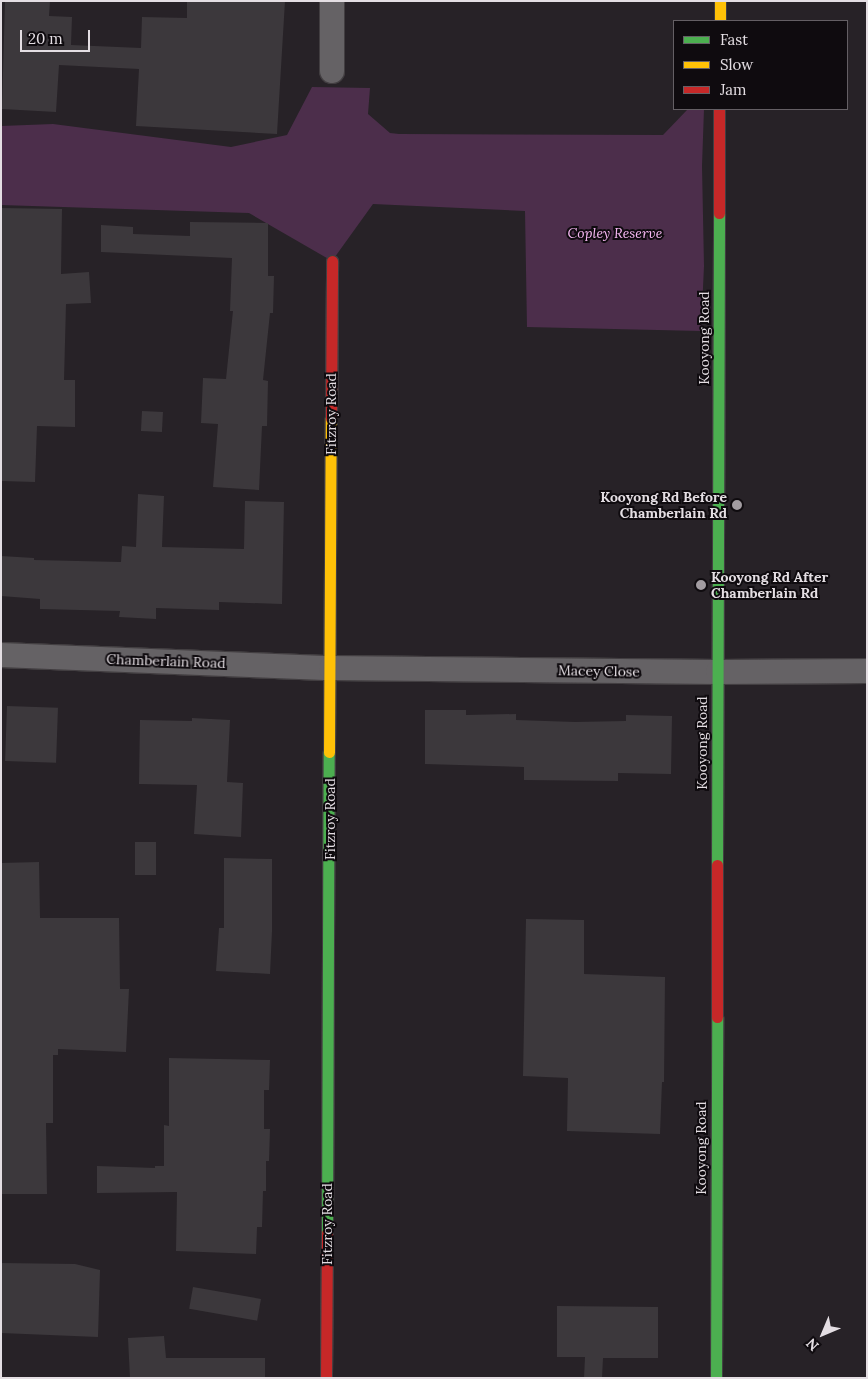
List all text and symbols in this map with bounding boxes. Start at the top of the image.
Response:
scale bar [22,20,92,52]
legend [673,20,848,110]
text: 20 m [28,29,63,48]
text: Fast [720,30,748,49]
text: Slow [720,55,753,74]
text: Jam [720,80,747,99]
park label: Copley Reserve [568,225,662,241]
street label: Kooyong Road [696,291,712,385]
street label: Fitzroy Road [323,373,339,455]
place label: Kooyong Rd Before Chamberlain Rd [600,489,727,522]
marker: Kooyong Rd Before Chamberlain Rd [731,499,743,511]
place label: Kooyong Rd After Chamberlain Rd [711,569,828,602]
marker: Kooyong Rd After Chamberlain Rd [695,579,707,591]
street label: Chamberlain Road [106,651,226,671]
street label: Macey Close [558,662,640,680]
street label: Kooyong Road [694,696,710,790]
street label: Fitzroy Road [322,778,338,860]
street label: Kooyong Road [693,1101,709,1195]
street label: Fitzroy Road [319,1183,335,1265]
north arrow [798,1309,848,1359]
text: N [802,1334,823,1355]

